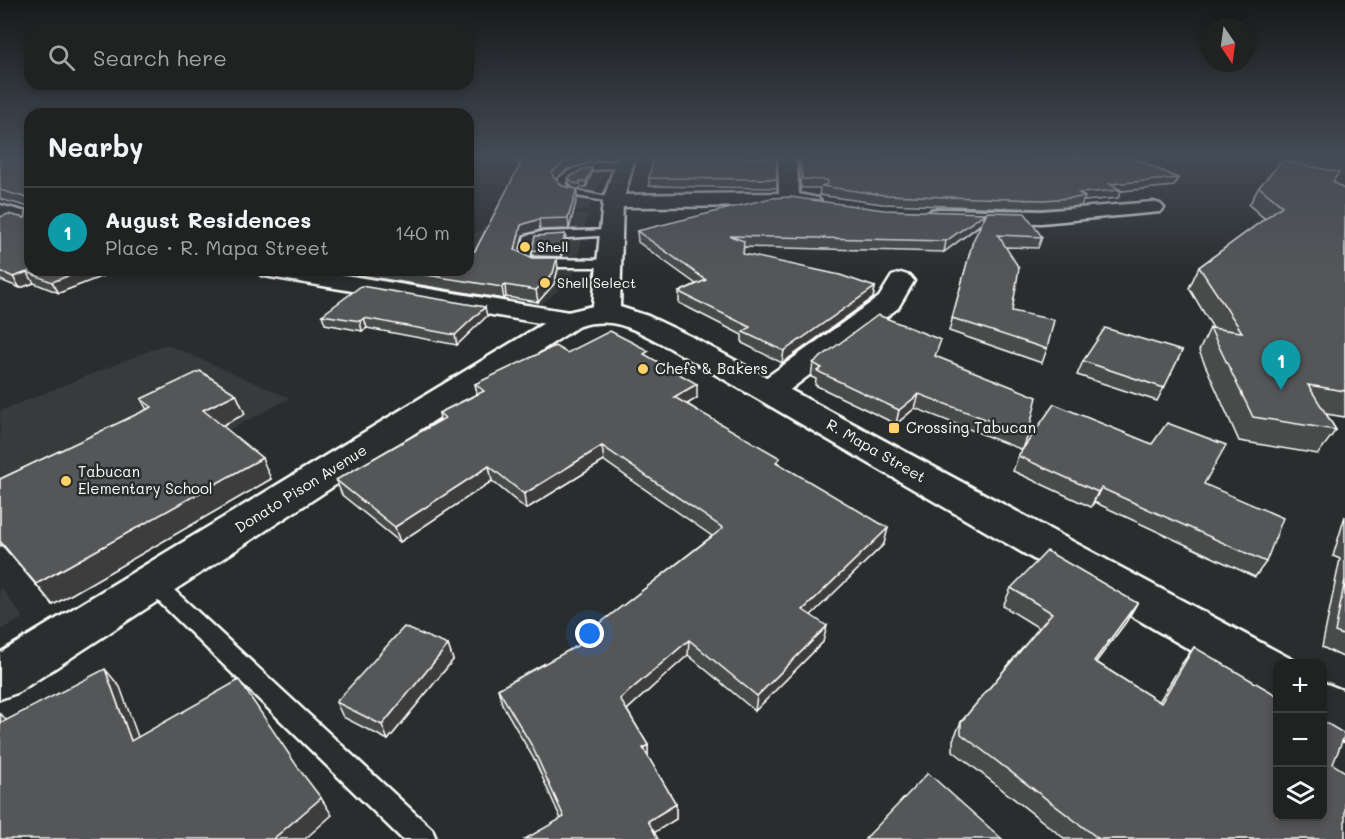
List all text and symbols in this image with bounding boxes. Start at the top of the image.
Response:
north arrow [1201,18,1255,72]
search box [24,24,474,90]
icon: search [45,41,78,74]
text: Search here [93,43,227,72]
text: Nearby [48,130,143,164]
text: August Residences [105,205,311,234]
text: 1 [63,219,72,245]
text: 140 m [395,219,450,245]
text: Place · R. Mapa Street [105,234,329,260]
place label: Shell [537,237,568,256]
marker: Shell [518,240,532,254]
place label: Shell Select [557,273,636,292]
marker: Shell Select [538,276,552,290]
pin: 1 [1262,340,1300,390]
place label: Chefs & Bakers [655,358,768,378]
marker: Chefs & Bakers [636,362,650,376]
street label: R. Mapa Street [823,414,930,487]
place label: Crossing Tabucan [906,417,1036,437]
marker: Crossing Tabucan [887,421,901,435]
street label: Donato Pison Avenue [231,439,370,537]
place label: Tabucan Elementary School [78,461,213,498]
marker: Tabucan Elementary School [59,474,73,488]
your location [575,619,604,648]
map controls [1273,659,1327,821]
button: + [1273,659,1327,713]
button: − [1273,713,1327,767]
button: layers [1273,767,1327,821]

